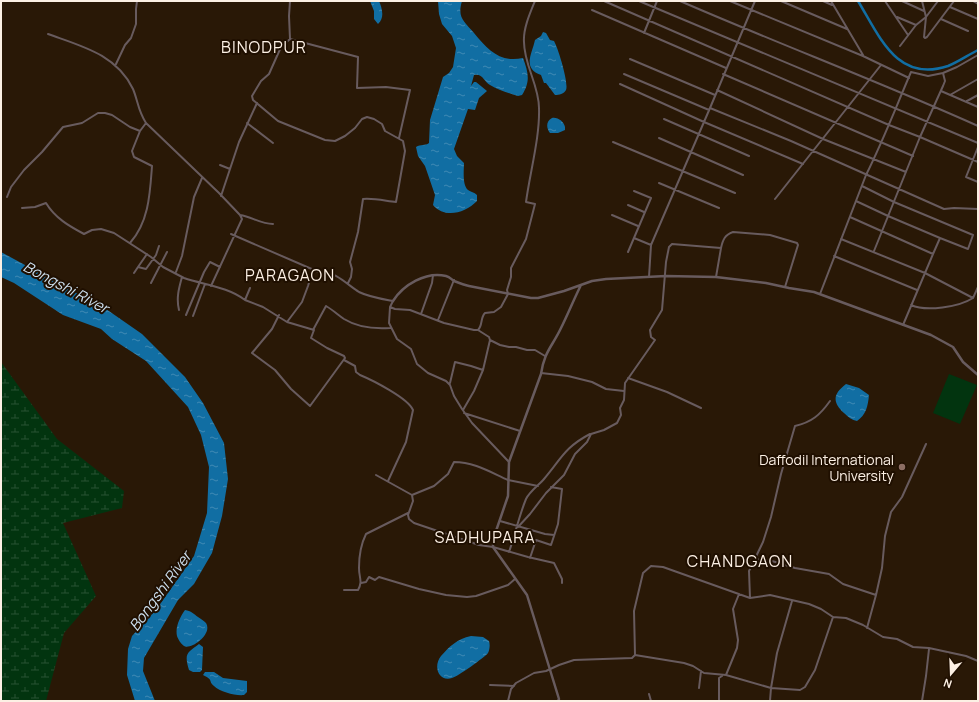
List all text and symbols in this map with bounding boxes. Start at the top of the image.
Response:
district label: BINODPUR [221,36,307,58]
water label: Bongshi River [20,256,115,319]
district label: PARAGAON [245,264,335,286]
place label: Daffodil International University [759,450,895,485]
marker: Daffodil International University [897,462,907,472]
district label: SADHUPARA [434,526,536,548]
water label: Bongshi River [124,545,198,635]
district label: CHANDGAON [687,550,793,572]
north arrow [931,654,971,694]
text: N [941,676,954,692]

